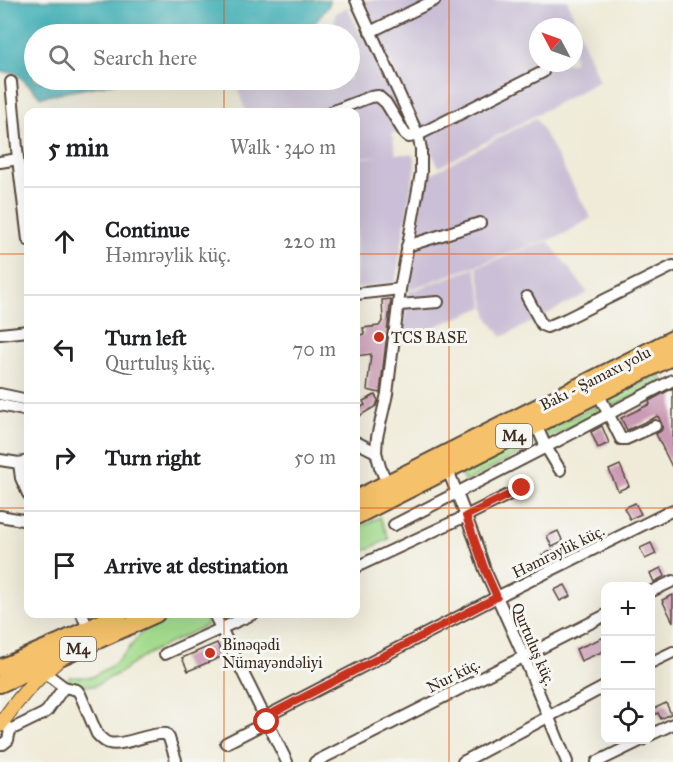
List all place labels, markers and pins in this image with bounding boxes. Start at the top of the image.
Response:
place label: TCS BASE [391,328,468,347]
marker: TCS BASE [372,330,386,344]
place label: Binəqədi Nümayəndəliyi [222,635,323,672]
marker: Binəqədi Nümayəndəliyi [203,646,217,660]

